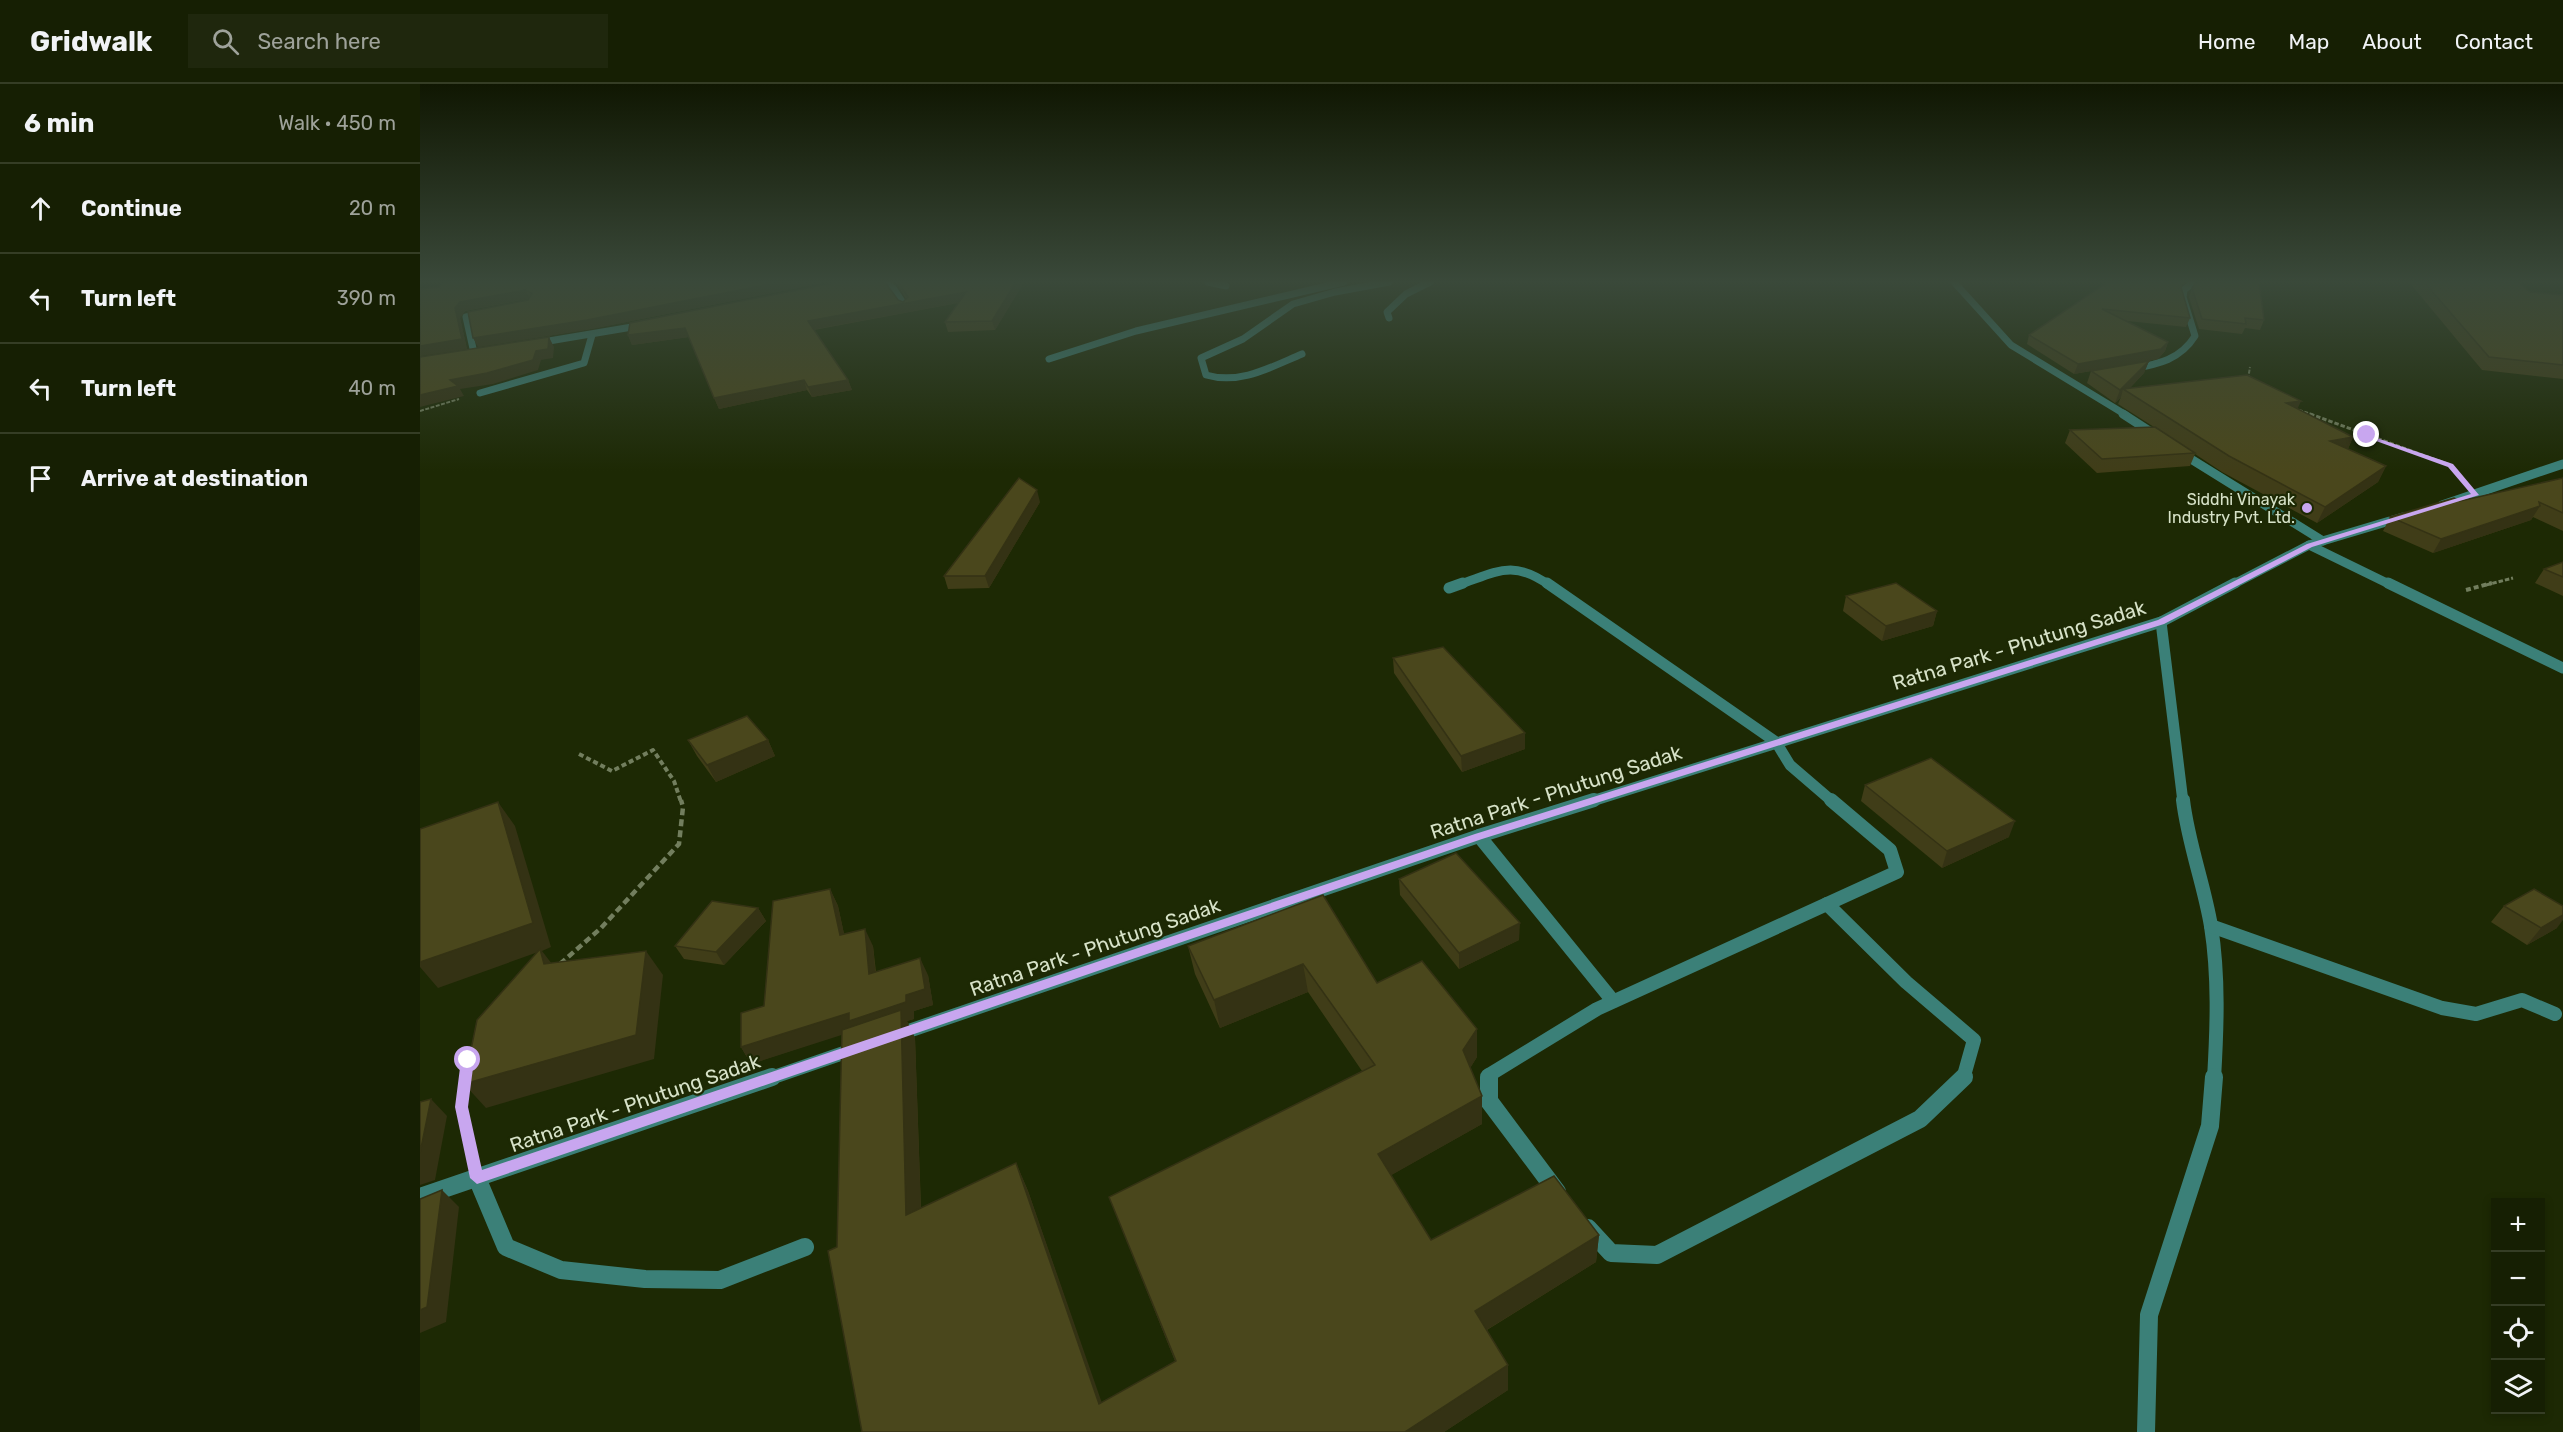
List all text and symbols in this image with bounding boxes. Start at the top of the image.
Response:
search box [188,14,608,68]
text: Gridwalk [30,25,152,58]
icon: search [209,25,242,58]
text: Search here [257,28,381,55]
text: Home [2198,29,2255,54]
text: Map [2288,29,2329,54]
text: About [2362,29,2422,54]
text: Contact [2455,29,2533,54]
text: 6 min [24,108,94,139]
text: Walk · 450 m [278,111,396,135]
icon: ahead [24,192,57,225]
text: Continue [81,195,182,222]
text: 20 m [349,196,396,220]
icon: left [24,282,57,315]
text: Turn left [81,285,176,312]
text: 390 m [337,286,396,310]
icon: left [24,372,57,405]
text: Turn left [81,375,176,402]
text: 40 m [348,376,396,400]
route end [2353,421,2379,447]
icon: arrive [24,462,57,495]
text: Arrive at destination [81,465,308,492]
place label: Siddhi Vinayak Industry Pvt. Ltd. [2168,490,2296,527]
marker: Siddhi Vinayak Industry Pvt. Ltd. [2300,501,2314,515]
street label: Ratna Park - Phutung Sadak [1890,595,2149,695]
street label: Ratna Park - Phutung Sadak [1427,740,1686,844]
street label: Ratna Park - Phutung Sadak [967,893,1224,1001]
route start [454,1046,480,1072]
street label: Ratna Park - Phutung Sadak [507,1049,764,1157]
map controls [2491,1198,2545,1414]
button: + [2491,1198,2545,1252]
button: − [2491,1252,2545,1306]
button: locate [2491,1306,2545,1360]
button: layers [2491,1360,2545,1414]

